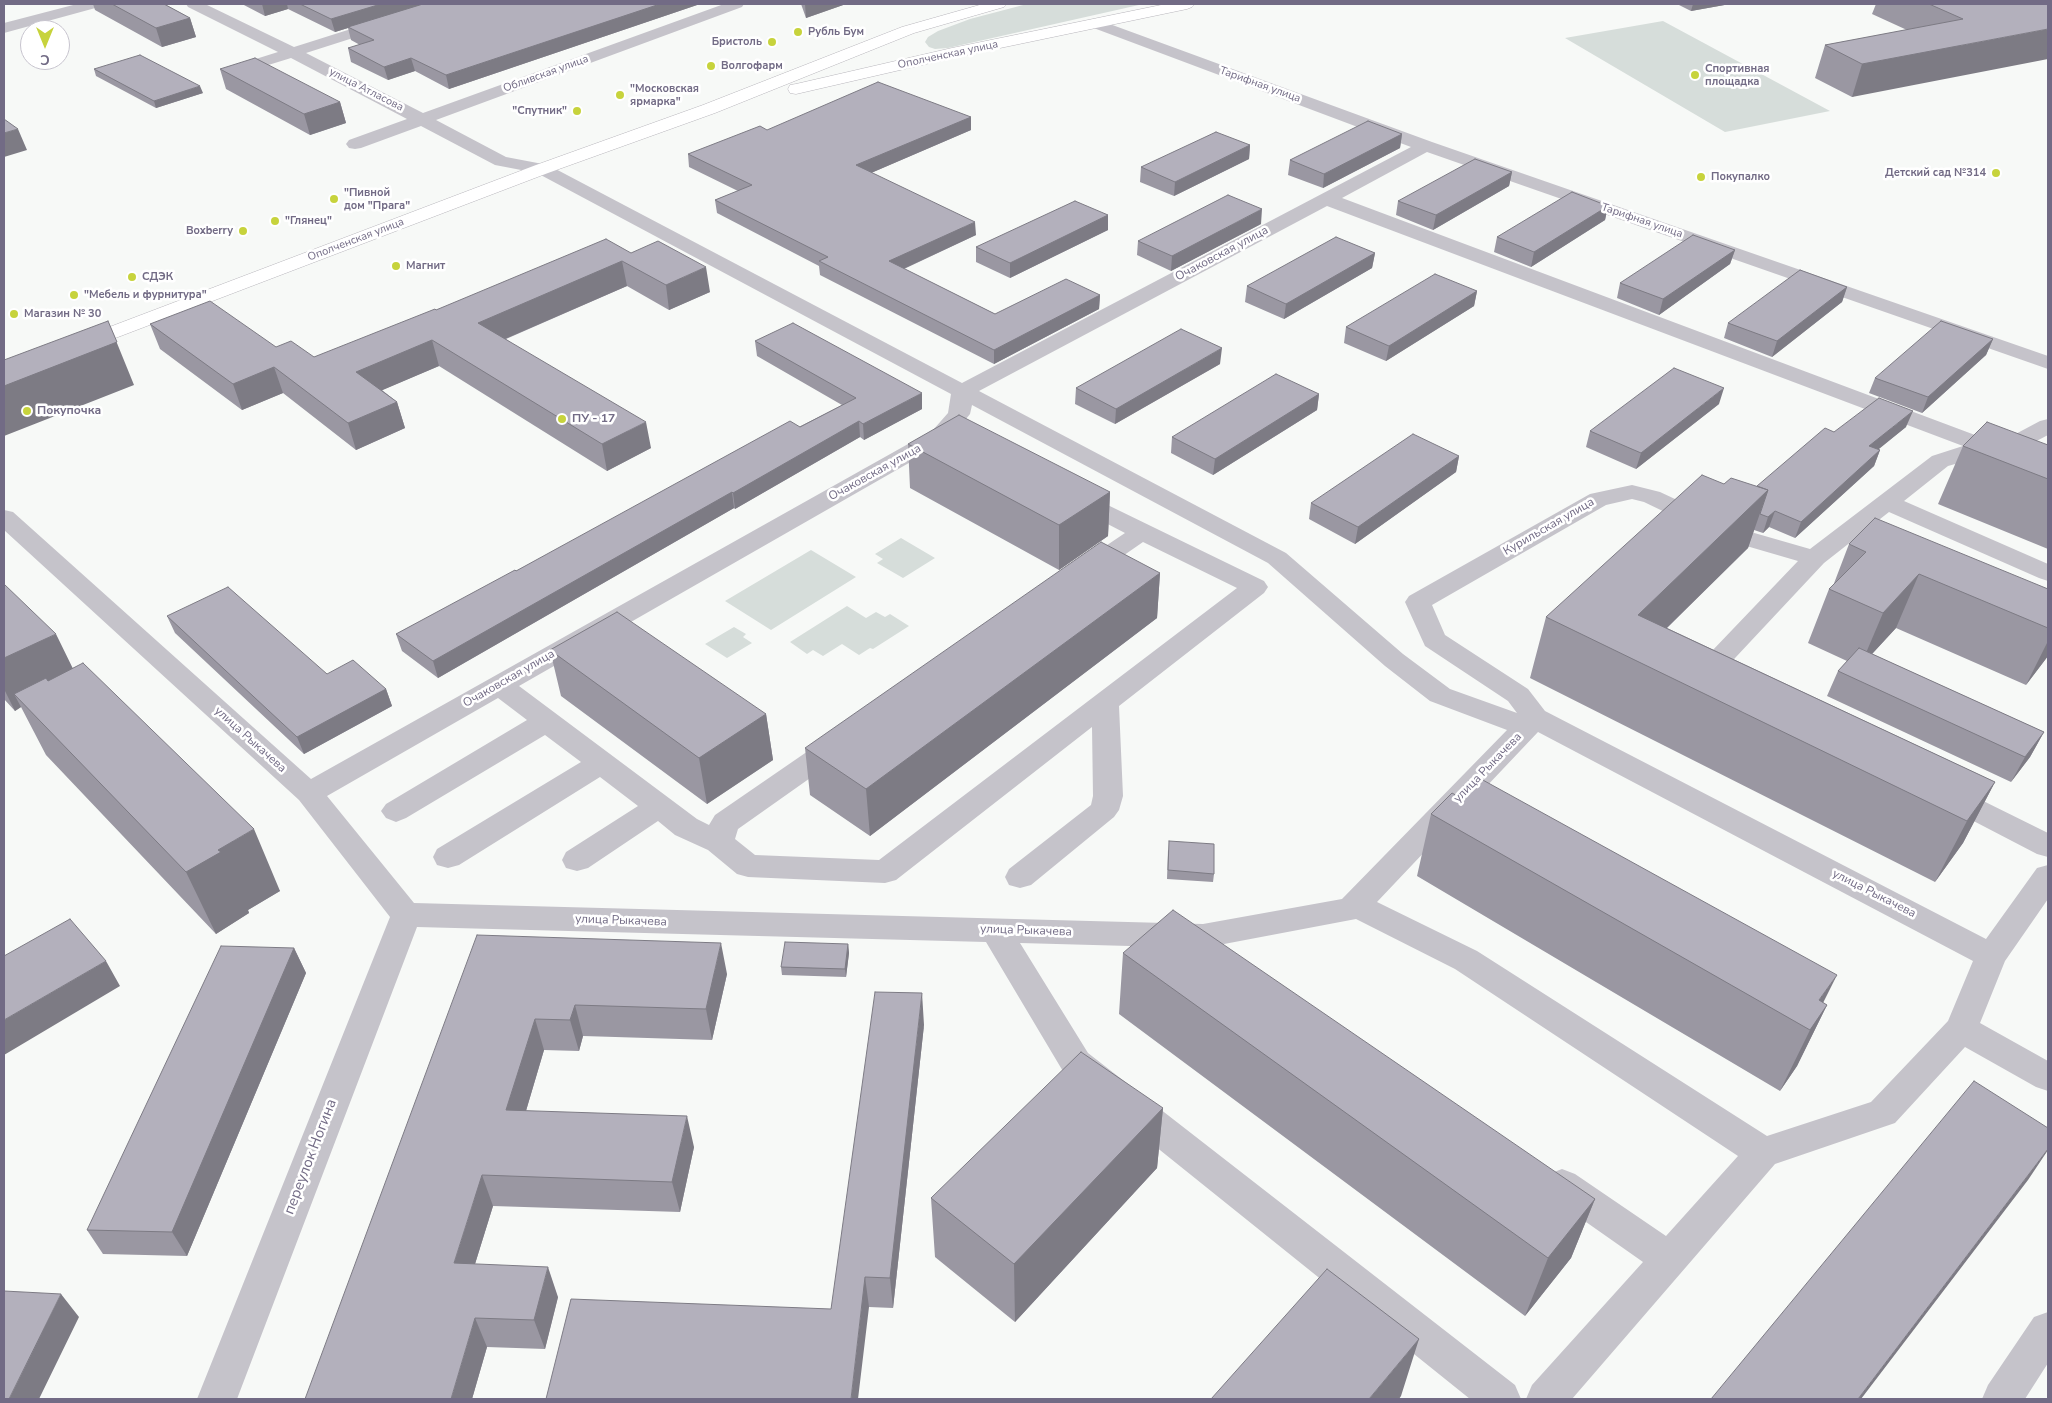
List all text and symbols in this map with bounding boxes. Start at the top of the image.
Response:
north arrow [20,20,70,70]
place label: Рубль Бум [808,25,864,39]
marker: Рубль Бум [792,26,804,38]
place label: Бристоль [712,35,762,49]
marker: Бристоль [766,36,778,48]
street label: Ополченская улица [897,38,999,72]
text: С [40,50,50,69]
street label: Обливская улица [502,52,590,96]
place label: Волгофарм [721,59,783,73]
marker: Волгофарм [705,60,717,72]
place label: Спортивная площадка [1705,62,1769,88]
street label: Тарифная улица [1218,64,1302,106]
street label: улица Атласова [327,66,405,114]
marker: Спортивная площадка [1689,69,1701,81]
place label: "Московская ярмарка" [630,82,699,108]
marker: "Московская ярмарка" [614,89,626,101]
place label: "Спутник" [512,104,567,118]
marker: "Спутник" [571,105,583,117]
place label: Детский сад №314 [1885,166,1986,180]
marker: Детский сад №314 [1990,167,2002,179]
place label: Покупалко [1711,170,1770,184]
marker: Покупалко [1695,171,1707,183]
place label: "Пивной дом "Прага" [344,186,410,212]
marker: "Пивной дом "Прага" [328,193,340,205]
street label: Тарифная улица [1600,201,1684,241]
place label: "Глянец" [285,214,332,228]
marker: "Глянец" [269,215,281,227]
street label: Ополченская улица [306,216,406,264]
street label: Очаковская улица [1173,223,1271,285]
place label: Boxberry [186,224,233,238]
marker: Boxberry [237,225,249,237]
place label: Магнит [406,259,445,273]
marker: Магнит [390,260,402,272]
place label: СДЭК [142,270,173,284]
marker: СДЭК [126,271,138,283]
place label: "Мебель и фурнитура" [84,288,207,302]
marker: "Мебель и фурнитура" [68,289,80,301]
place label: Магазин № 30 [24,307,101,321]
marker: Магазин № 30 [8,308,20,320]
place label: Покупочка [37,404,101,418]
marker: Покупочка [21,405,33,417]
place label: ПУ - 17 [572,412,615,426]
marker: ПУ - 17 [556,413,568,425]
street label: Очаковская улица [826,442,924,504]
street label: Курильская улица [1501,495,1597,559]
street label: Очаковская улица [461,647,557,711]
street label: улица Рыкачева [211,704,289,776]
street label: улица Рыкачева [1451,730,1525,806]
street label: улица Рыкачева [1830,867,1918,921]
street label: улица Рыкачева [575,912,667,930]
street label: улица Рыкачева [980,922,1072,940]
street label: переулок Ногина [281,1097,341,1217]

